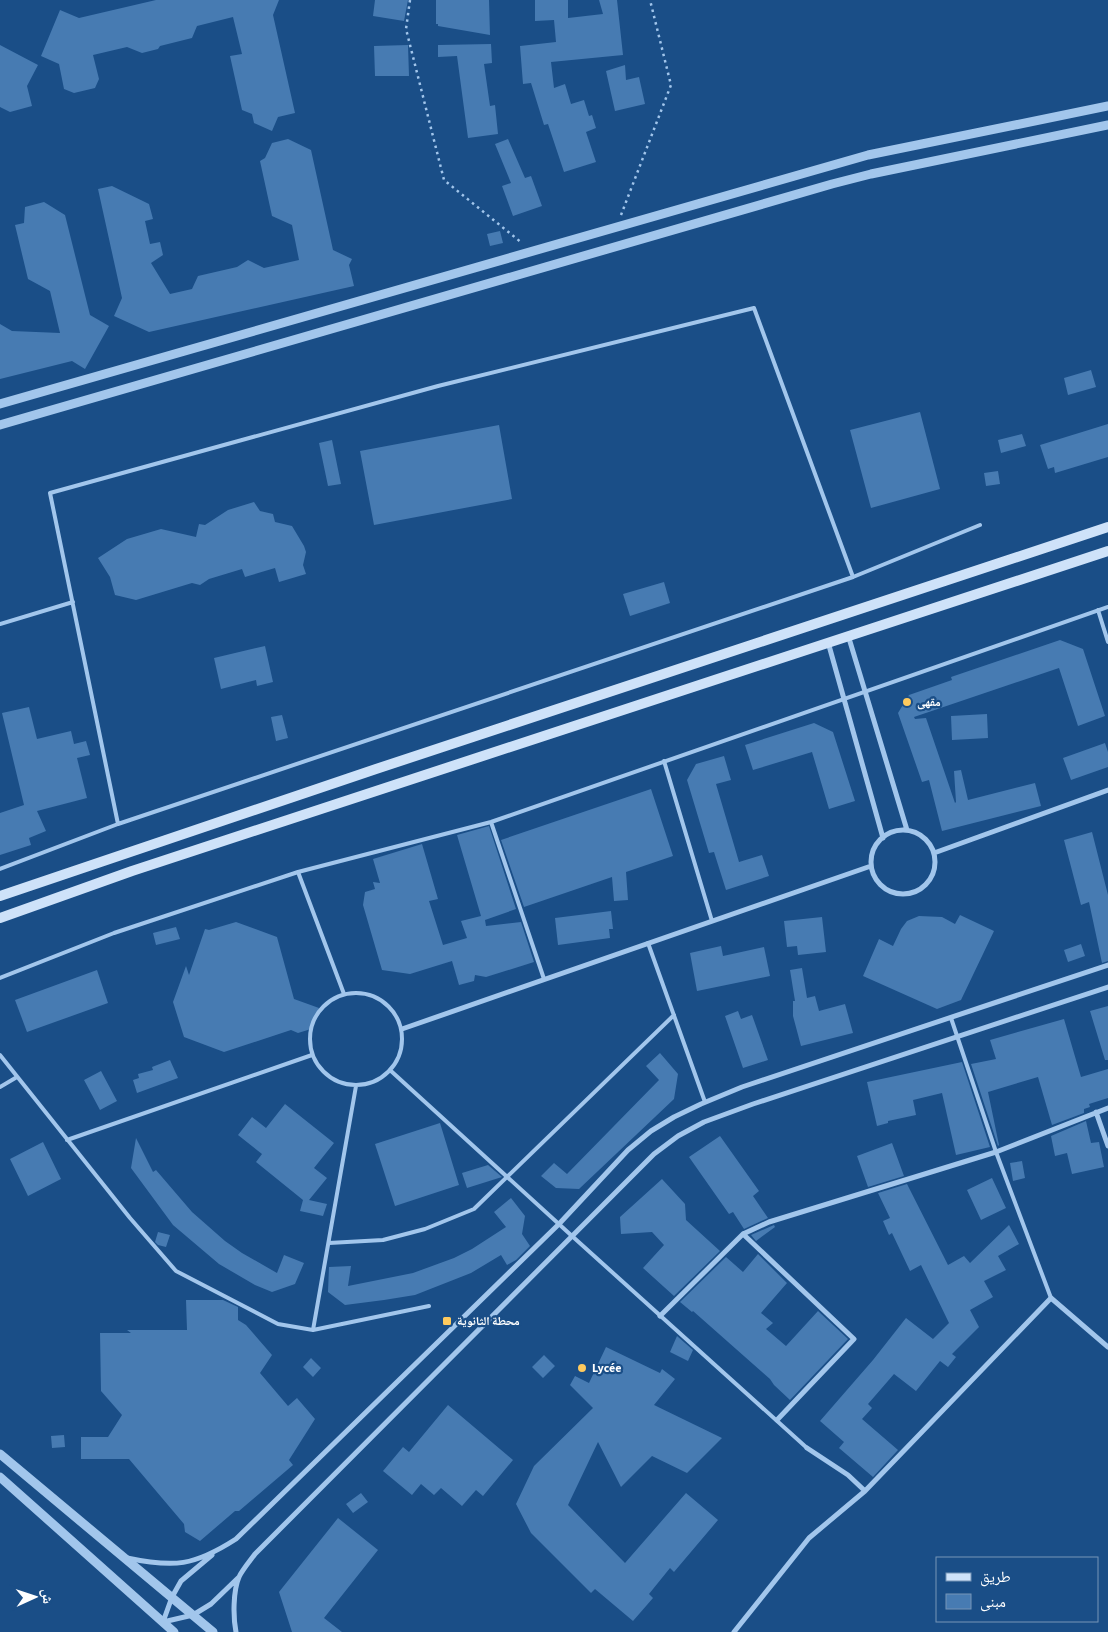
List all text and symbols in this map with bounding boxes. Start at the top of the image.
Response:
place label: مقهى [917,694,941,711]
marker: مقهى [901,696,913,708]
place label: محطة الثانوية [457,1313,520,1330]
marker: محطة الثانوية [441,1315,453,1327]
place label: Lycée [592,1360,621,1377]
marker: Lycée [576,1362,588,1374]
legend [936,1557,1098,1622]
text: طريق [980,1567,1011,1588]
north arrow [10,1572,60,1622]
text: ش [37,1588,57,1604]
text: مبنى [980,1592,1006,1613]

